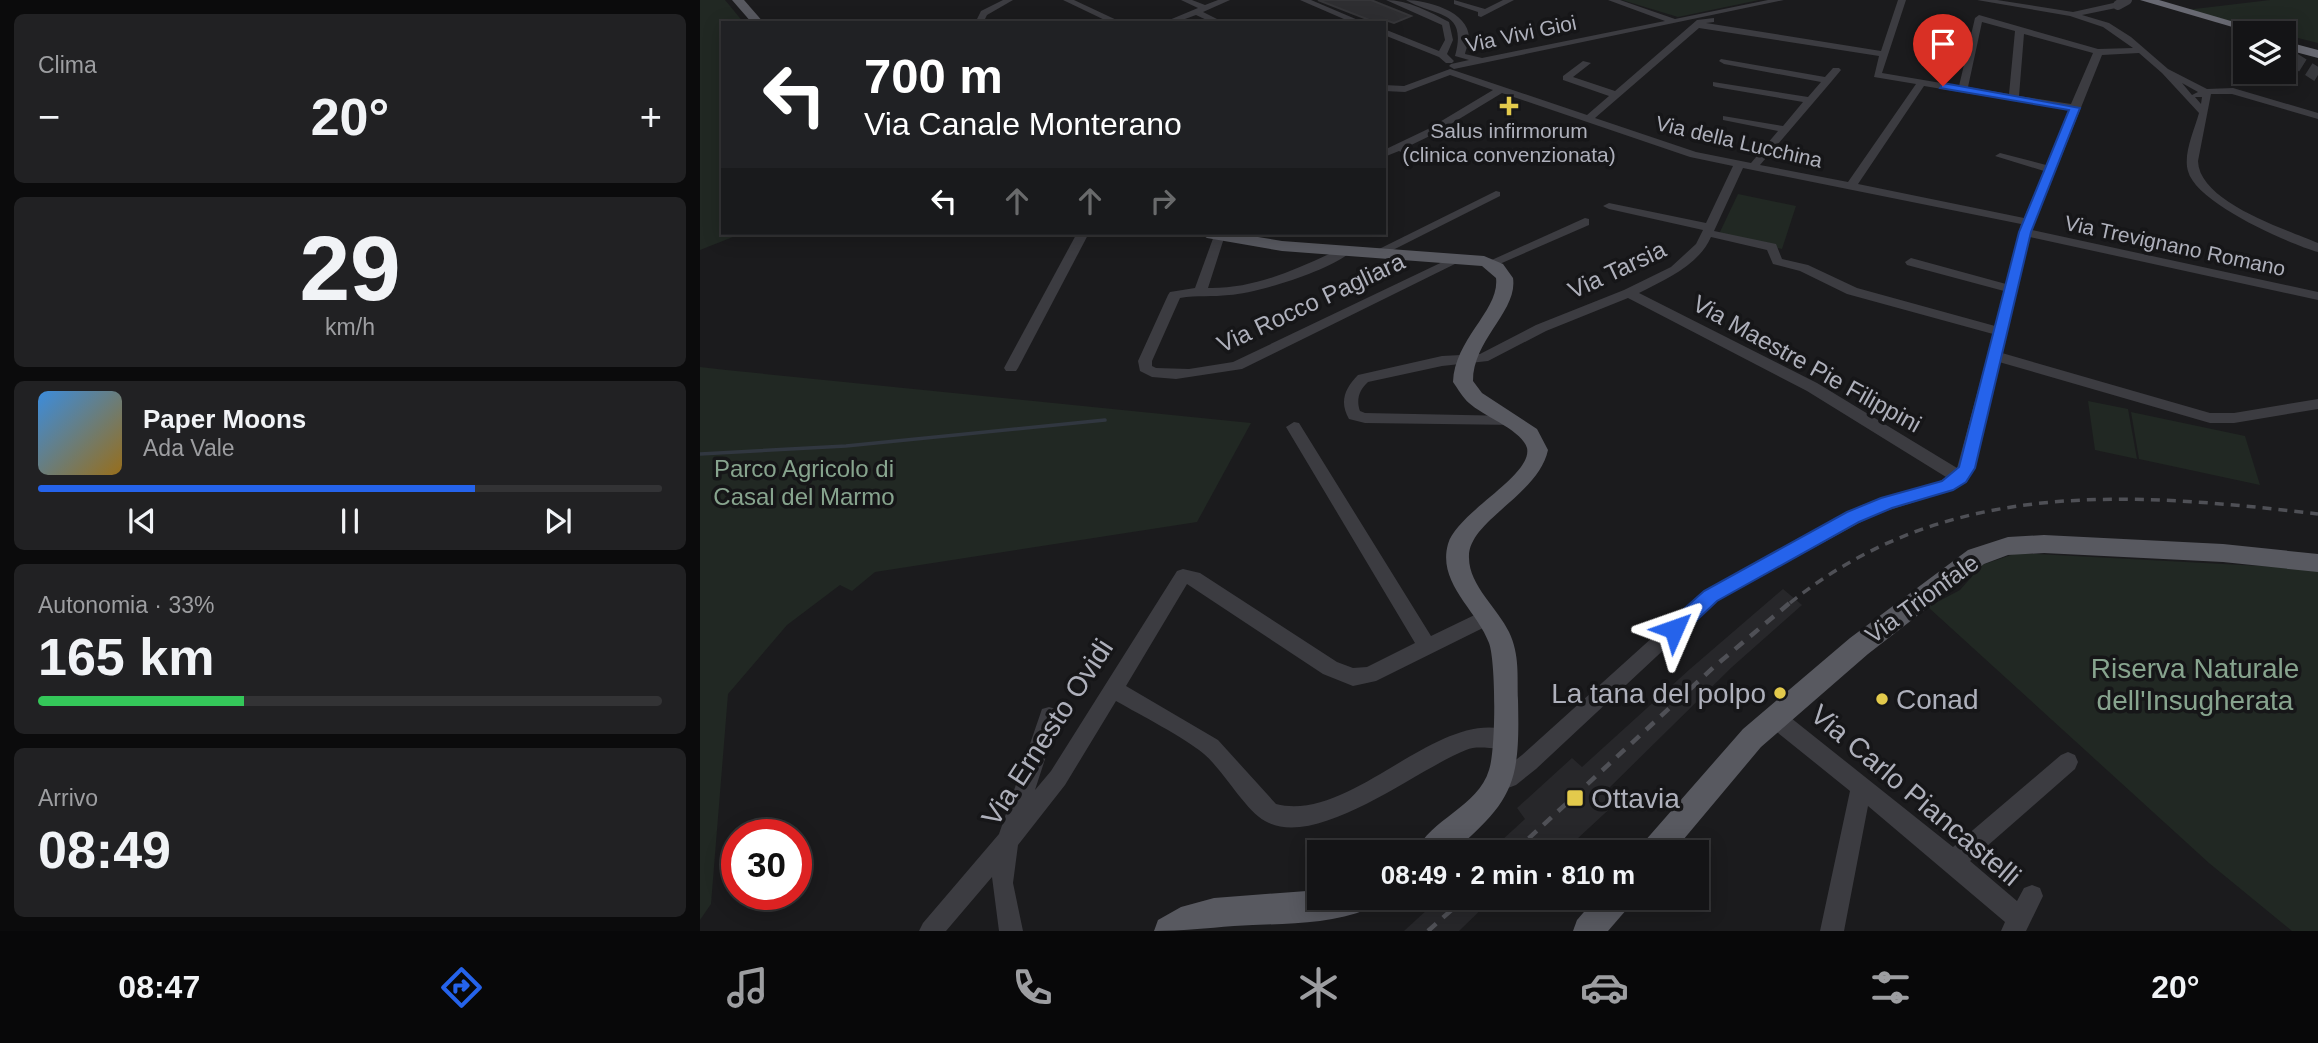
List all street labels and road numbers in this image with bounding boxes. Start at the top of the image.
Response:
street label: Via Vivi Gioi [1464,11,1578,56]
street label: Via della Lucchina [1654,111,1825,172]
street label: Via Trevignano Romano [2063,211,2287,280]
street label: Via Tarsia [1564,235,1670,304]
street label: Via Rocco Pagliara [1213,247,1409,358]
street label: Via Maestre Pie Filippini [1688,289,1926,438]
street label: Via Trionfale [1860,549,1983,649]
street label: Via Ernesto Ovidi [976,633,1119,831]
street label: Via Carlo Piancastelli [1805,699,2027,892]

